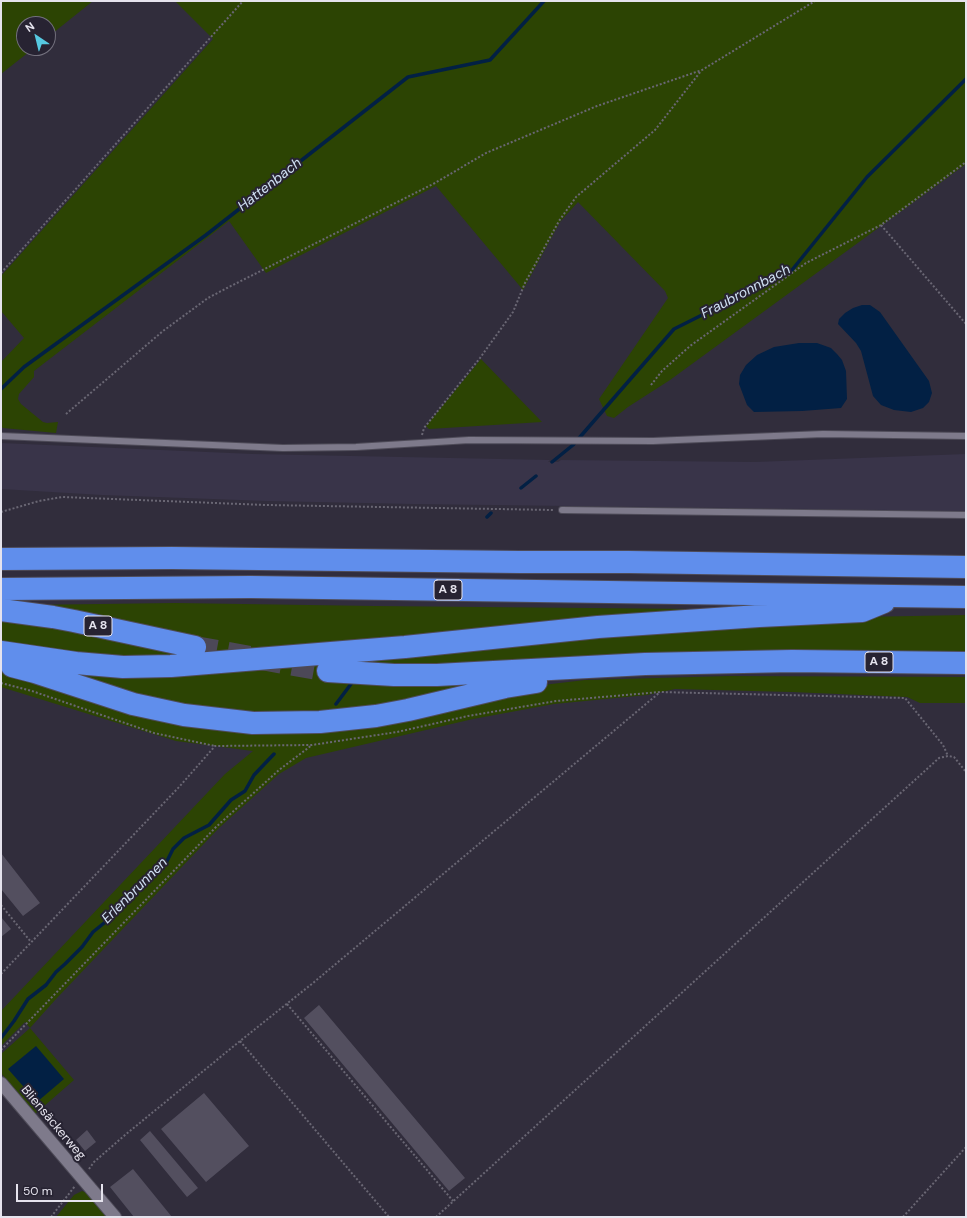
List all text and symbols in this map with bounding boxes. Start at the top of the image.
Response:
north arrow [16,16,56,56]
text: N [22,19,37,35]
water label: Hattenbach [235,155,305,215]
water label: Fraubronnbach [698,261,794,323]
road number: A 8 [434,580,462,600]
road number: A 8 [84,616,112,636]
road number: A 8 [865,652,893,672]
water label: Erlenbrunnen [99,855,171,927]
street label: Bliensäckerweg [17,1083,89,1163]
scale bar [18,1176,105,1202]
text: 50 m [23,1183,52,1199]

